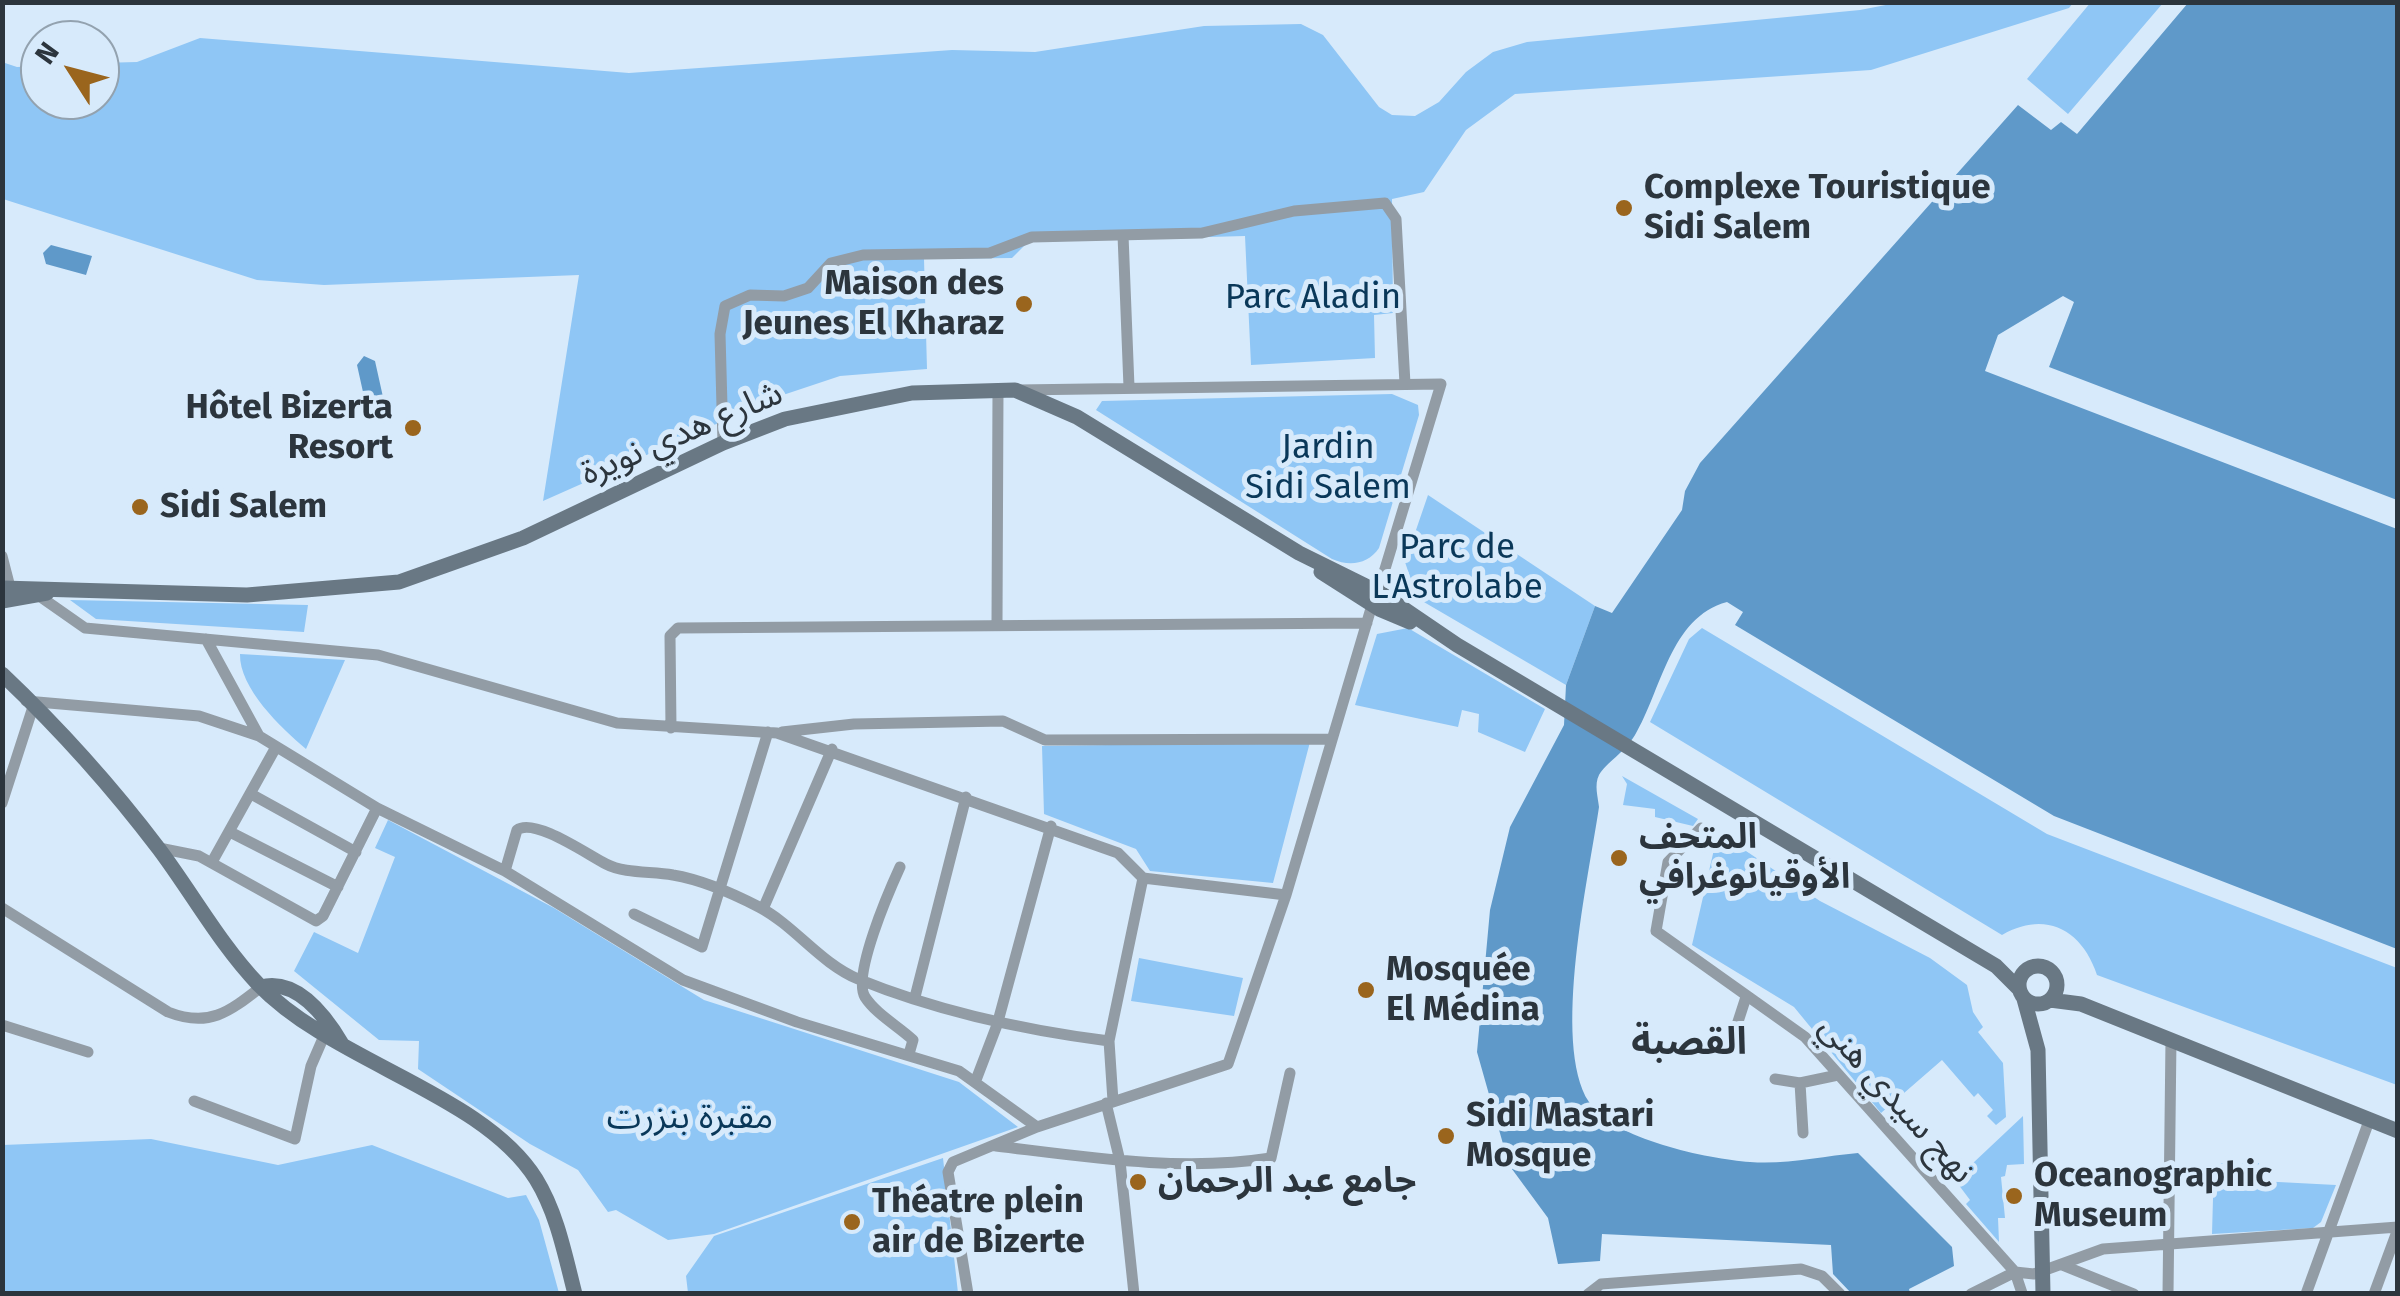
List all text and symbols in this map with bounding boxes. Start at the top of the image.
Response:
north arrow [20,20,120,120]
text: N [28,36,66,70]
place label: Complexe Touristique Sidi Salem [1644,167,1990,249]
marker: Complexe Touristique Sidi Salem [1613,197,1635,219]
place label: Maison des Jeunes El Kharaz [742,263,1004,345]
park label: Parc Aladin [1225,277,1401,319]
marker: Maison des Jeunes El Kharaz [1013,293,1035,315]
street label: شارع هدي نويرة [575,373,789,495]
place label: Hôtel Bizerta Resort [186,387,393,469]
marker: Hôtel Bizerta Resort [402,417,424,439]
park label: Jardin Sidi Salem [1245,427,1411,509]
place label: Sidi Salem [160,486,327,528]
marker: Sidi Salem [129,496,151,518]
park label: Parc de L'Astrolabe [1371,527,1543,609]
place label: المتحف الأوقيانوغرافي [1639,817,1850,899]
marker: المتحف الأوقيانوغرافي [1608,847,1630,869]
place label: Mosquée El Médina [1386,949,1540,1031]
marker: Mosquée El Médina [1355,979,1377,1001]
street label: نهج سيدي هني [1809,1007,1983,1193]
district label: القصبة [1631,1020,1747,1066]
place label: Sidi Mastari Mosque [1466,1095,1654,1177]
park label: مقبرة بنزرت [607,1097,773,1139]
marker: Sidi Mastari Mosque [1435,1125,1457,1147]
place label: Oceanographic Museum [2034,1155,2272,1237]
place label: جامع عبد الرحمان [1158,1161,1416,1203]
marker: جامع عبد الرحمان [1127,1171,1149,1193]
place label: Théatre plein air de Bizerte [872,1181,1085,1263]
marker: Oceanographic Museum [2003,1185,2025,1207]
marker: Théatre plein air de Bizerte [841,1211,863,1233]

